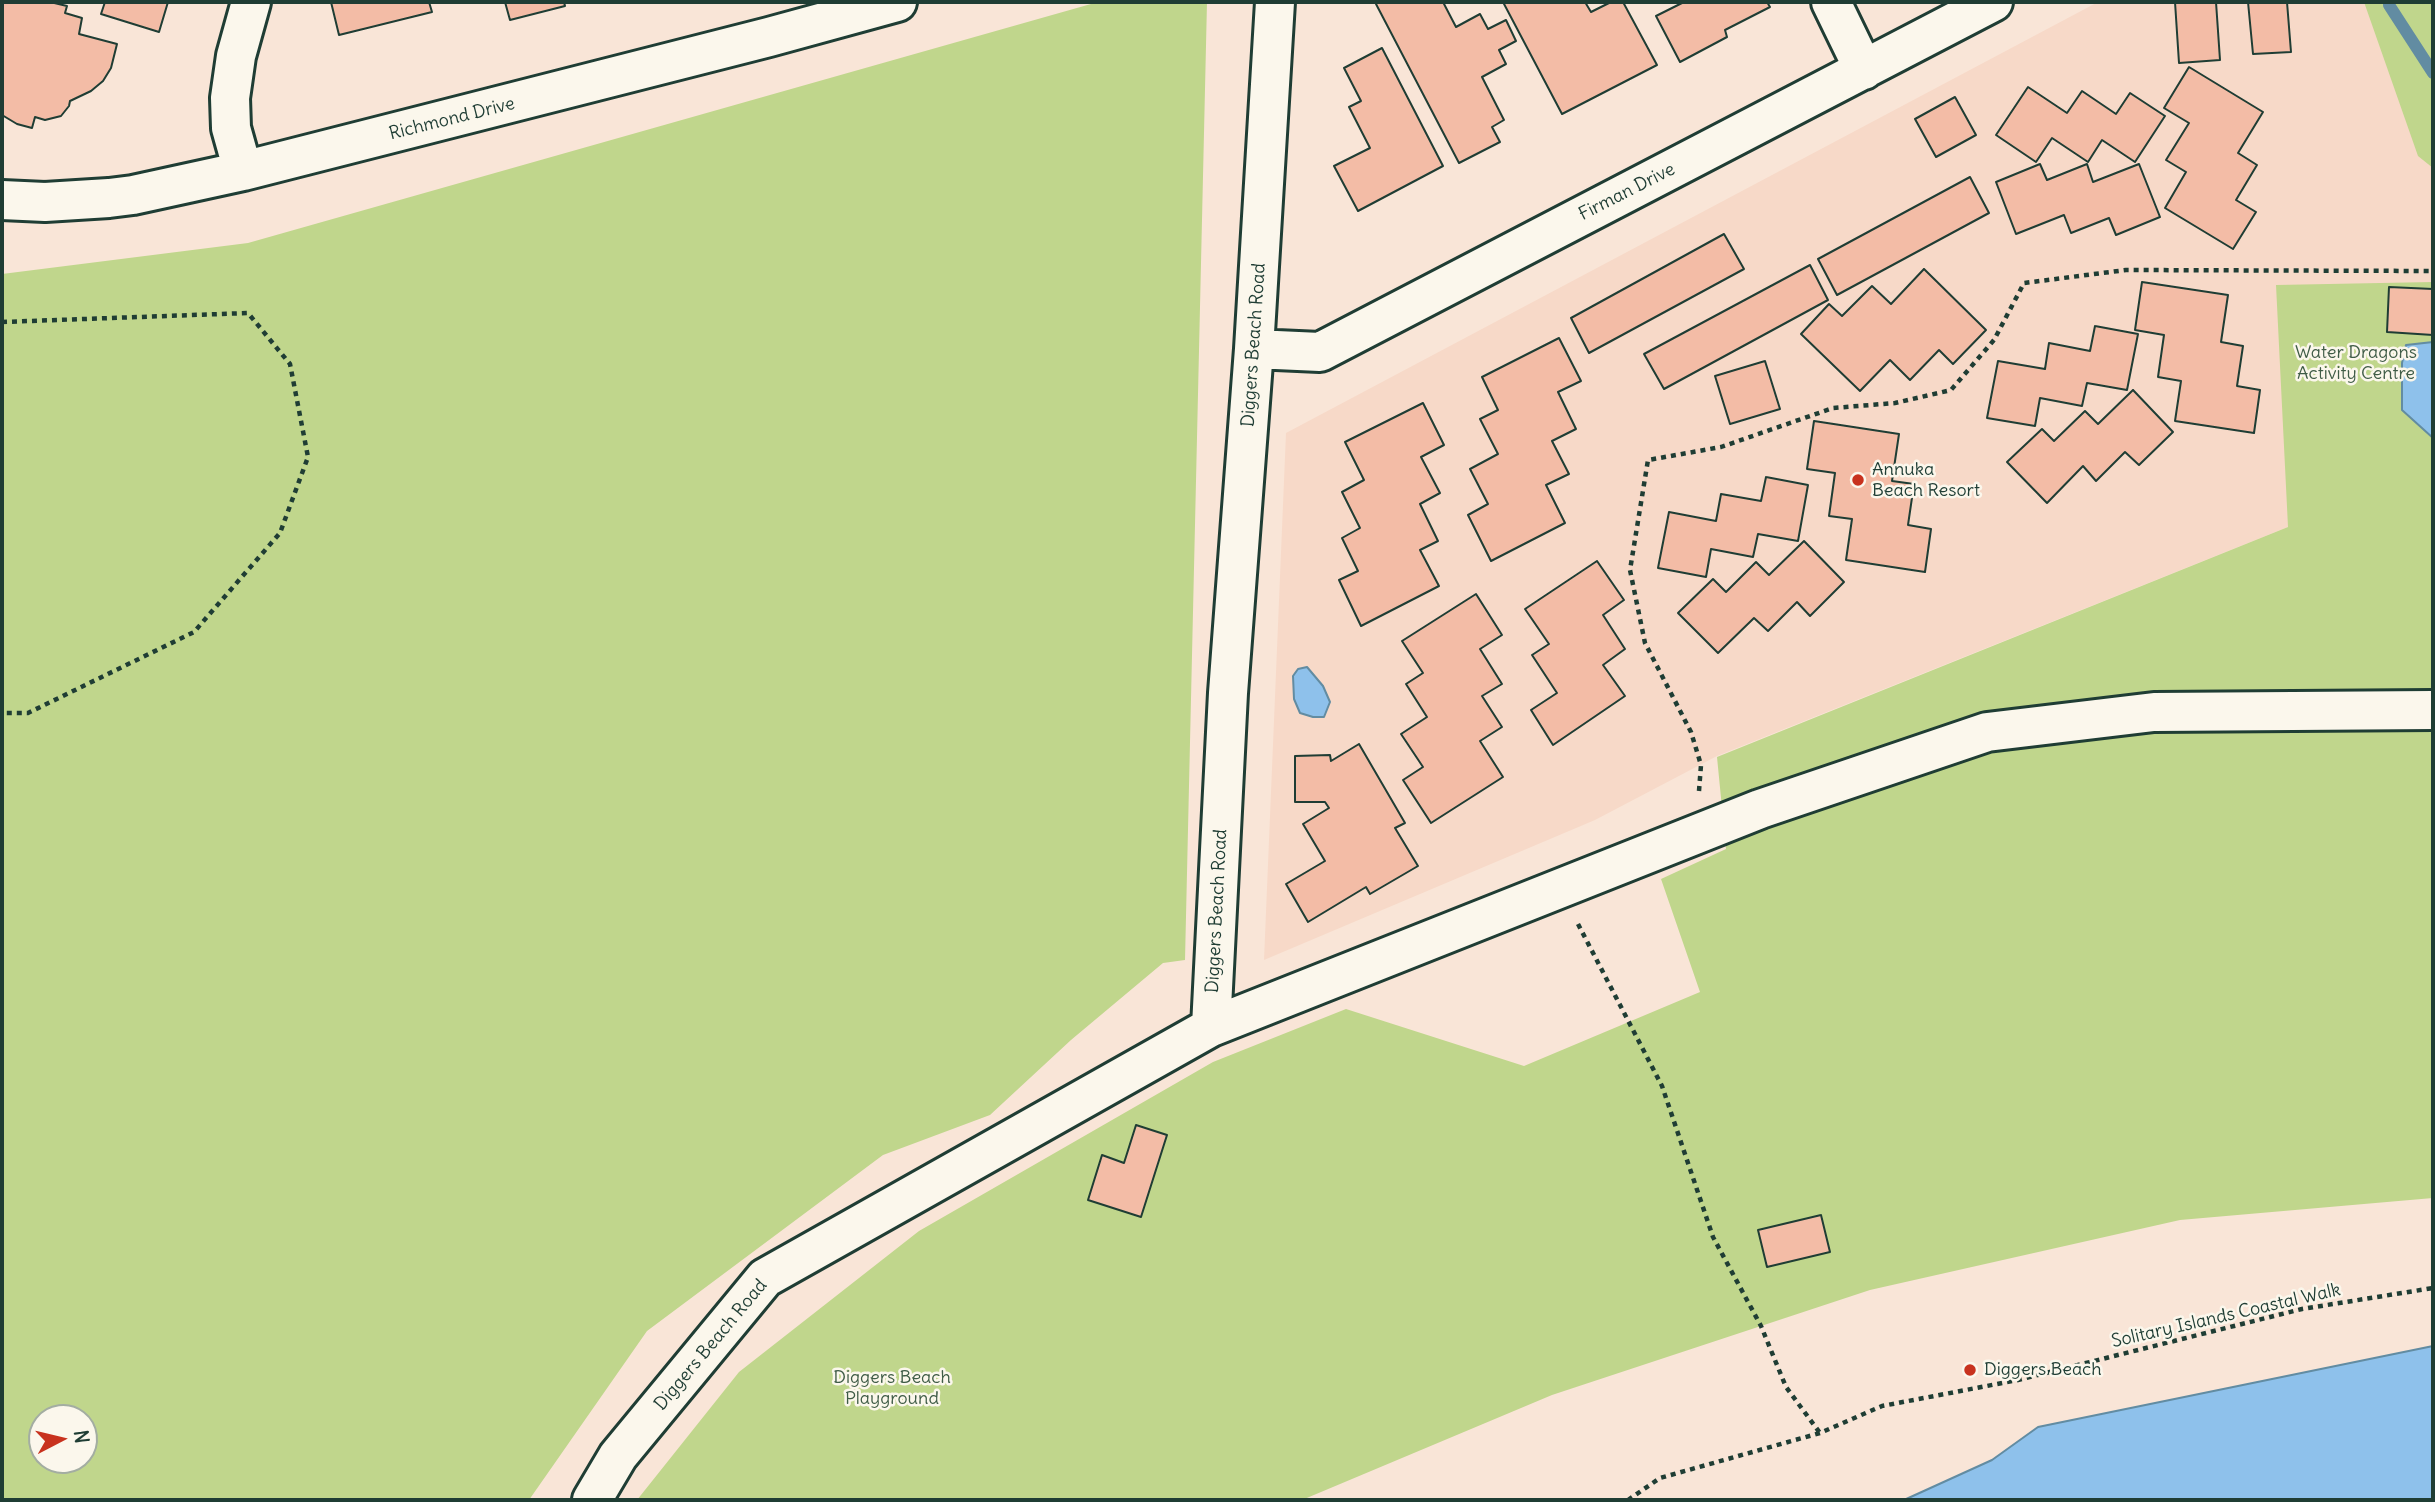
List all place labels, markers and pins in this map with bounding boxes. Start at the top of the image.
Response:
place label: Annuka Beach Resort [1872,459,1980,502]
marker: Annuka Beach Resort [1850,472,1866,488]
place label: Diggers Beach [1984,1359,2102,1381]
marker: Diggers Beach [1962,1362,1978,1378]

